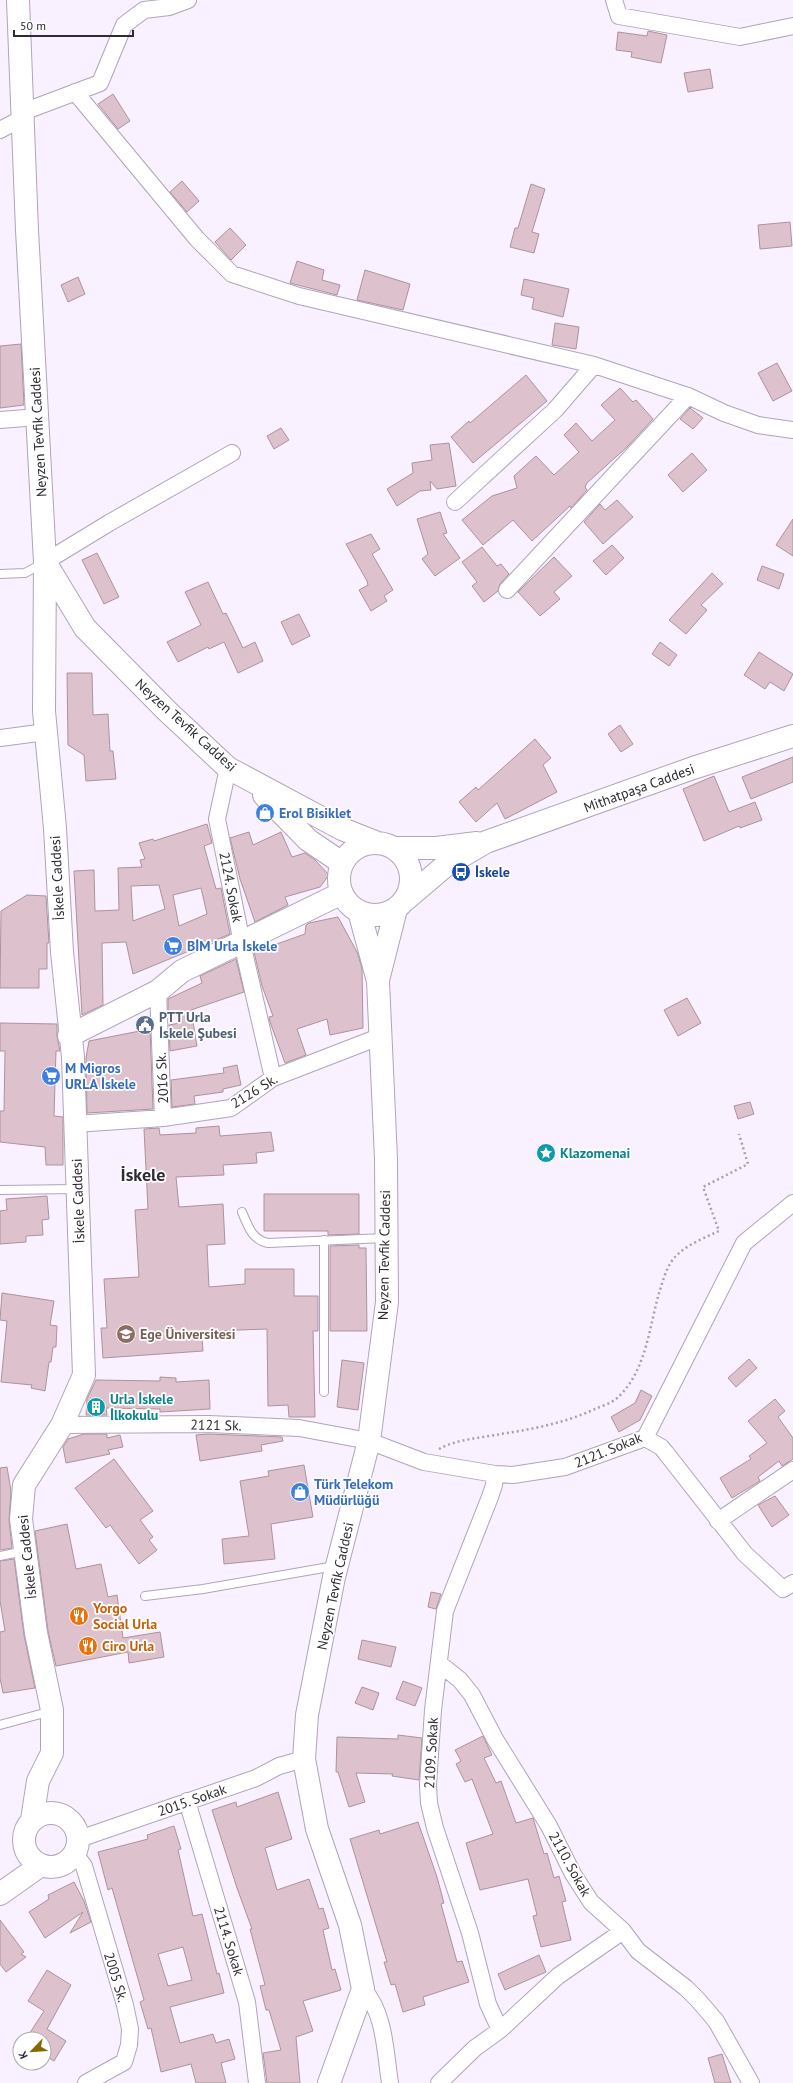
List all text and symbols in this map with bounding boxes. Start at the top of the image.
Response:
scale bar [14,12,133,38]
text: 50 m [20,18,46,33]
street label: Neyzen Tevfik Caddesi [26,366,50,498]
street label: Neyzen Tevfik Caddesi [132,675,240,775]
street label: Mithatpaşa Caddesi [581,760,697,816]
shop icon: Erol Bisiklet [254,802,276,824]
place label: Erol Bisiklet [279,804,351,822]
street label: İskele Caddesi [46,835,68,921]
street label: 2124. Sokak [215,850,247,924]
bus stop icon: İskele [450,861,472,883]
place label: İskele [475,863,510,881]
supermarket icon: BİM Urla İskele [162,935,184,957]
place label: BİM Urla İskele [187,937,277,955]
place label: PTT Urla İskele Şubesi [159,1008,237,1042]
public building icon: PTT Urla İskele Şubesi [134,1014,156,1036]
street label: 2016 Sk. [152,1052,172,1104]
place label: M Migros URLA İskele [65,1059,136,1093]
supermarket icon: M Migros URLA İskele [40,1065,62,1087]
street label: 2126 Sk. [227,1070,281,1112]
place icon: Klazomenai [535,1142,557,1164]
place label: Klazomenai [560,1144,631,1162]
street label: İskele Caddesi [68,1158,88,1244]
district label: İskele [121,1163,165,1186]
street label: Neyzen Tevfik Caddesi [374,1190,394,1320]
school or university icon: Ege Üniversitesi [115,1323,137,1345]
place label: Ege Üniversitesi [140,1325,236,1343]
place label: Urla İskele İlkokulu [110,1390,173,1424]
building icon: Urla İskele İlkokulu [85,1396,107,1418]
street label: 2121 Sk. [190,1416,242,1434]
street label: 2121. Sokak [571,1428,645,1472]
place label: Türk Telekom Müdürlüğü [314,1475,393,1509]
shop icon: Türk Telekom Müdürlüğü [289,1481,311,1503]
street label: İskele Caddesi [14,1514,40,1600]
street label: Neyzen Tevfik Caddesi [313,1520,357,1652]
place label: Yorgo Social Urla [92,1599,157,1633]
restaurant icon: Yorgo Social Urla [68,1605,90,1627]
restaurant icon: Ciro Urla [77,1635,99,1657]
place label: Ciro Urla [102,1637,154,1655]
street label: 2109. Sokak [420,1717,442,1789]
street label: 2015. Sokak [155,1780,229,1820]
street label: 2110. Sokak [545,1828,595,1900]
street label: 2114. Sokak [210,1904,248,1978]
street label: 2005 Sk. [100,1950,132,2004]
north arrow [12,2031,52,2071]
text: K [15,2049,31,2061]

